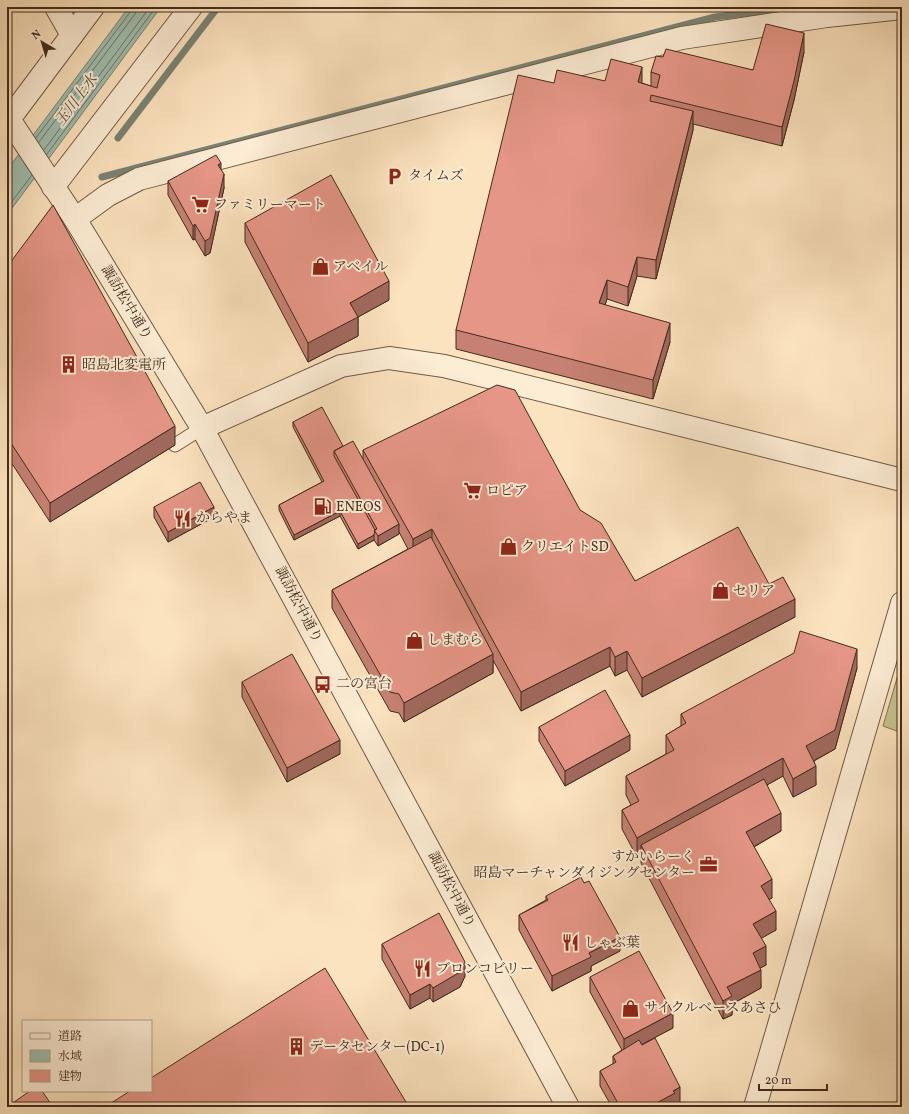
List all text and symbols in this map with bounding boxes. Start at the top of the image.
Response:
north arrow [22,22,62,62]
text: N [29,27,45,44]
water label: 玉川上水 [51,69,105,131]
parking icon: タイムズ [385,166,405,186]
place label: タイムズ [408,167,464,186]
supermarket icon: ファミリーマート [191,195,211,215]
place label: ファミリーマート [214,196,326,215]
shop icon: アベイル [310,257,330,277]
place label: アベイル [333,258,388,277]
street label: 諏訪松中通り [96,262,156,344]
building icon: 昭島北変電所 [59,355,79,375]
place label: 昭島北変電所 [82,356,166,375]
supermarket icon: ロピア [463,481,483,501]
place label: ロピア [486,482,528,501]
fuel station icon: ENEOS [313,497,333,517]
place label: ENEOS [336,498,381,517]
restaurant icon: からやま [173,508,193,528]
place label: からやま [196,509,252,528]
shop icon: クリエイトSD [498,537,518,557]
place label: クリエイトSD [521,538,609,557]
street label: 諏訪松中通り [270,563,326,647]
shop icon: セリア [710,581,730,601]
place label: セリア [733,582,775,601]
shop icon: しまむら [404,630,424,650]
place label: しまむら [427,631,483,650]
bus stop icon: 二の宮台 [313,674,333,694]
place label: 二の宮台 [336,675,392,694]
street label: 諏訪松中通り [423,848,479,932]
place label: すかいらーく 昭島マーチャンダイジングセンター [473,848,695,883]
office icon: すかいらーく 昭島マーチャンダイジングセンター [698,855,718,875]
restaurant icon: しゃぶ葉 [561,933,581,953]
place label: しゃぶ葉 [584,934,640,953]
restaurant icon: ブロンコビリー [413,959,433,979]
place label: ブロンコビリー [436,960,534,979]
shop icon: サイクルベースあさひ [621,998,641,1018]
place label: サイクルベースあさひ [644,999,782,1018]
legend [22,1020,152,1092]
text: 道路 [58,1029,82,1045]
building icon: データセンター(DC-1) [286,1037,306,1057]
place label: データセンター(DC-1) [309,1038,444,1057]
text: 水域 [58,1049,82,1065]
scale bar [759,1066,827,1092]
text: 建物 [58,1069,82,1085]
text: 20 m [765,1073,792,1089]

